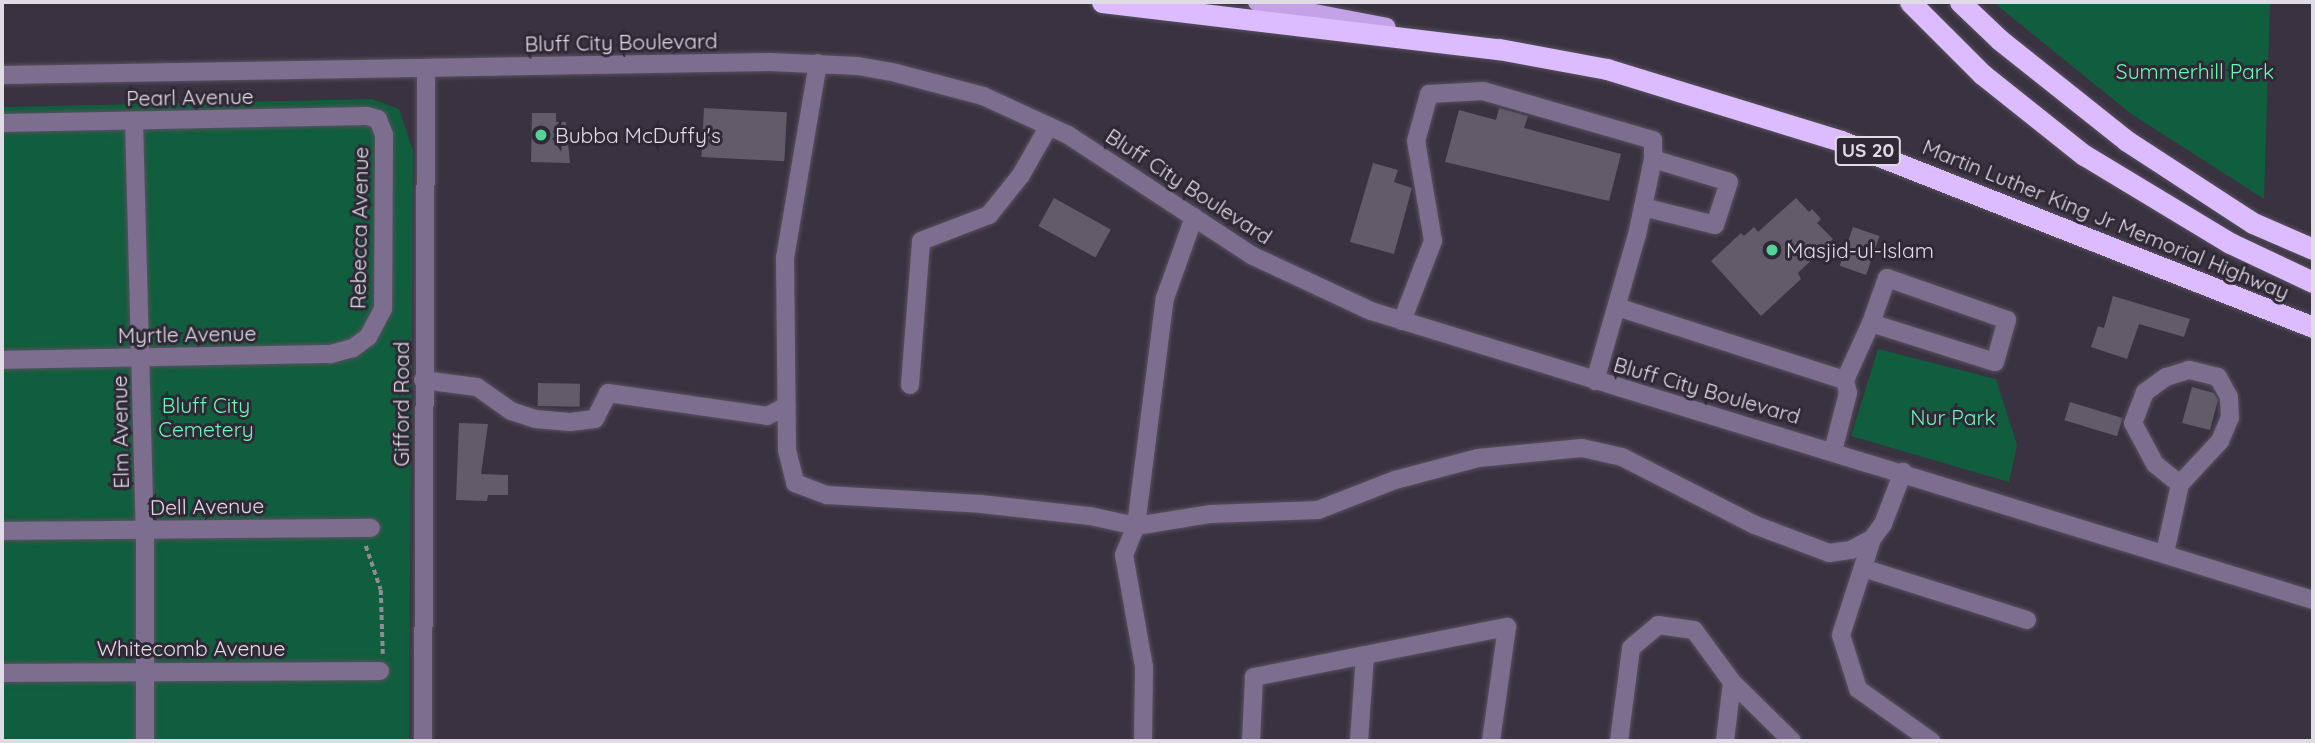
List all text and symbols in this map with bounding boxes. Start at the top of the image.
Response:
street label: Bluff City Boulevard [524,28,718,56]
park label: Summerhill Park [2116,58,2274,84]
street label: Pearl Avenue [126,83,254,111]
place label: Bubba McDuffy's [555,122,721,148]
street label: Bluff City Boulevard [1101,123,1277,249]
marker: Bubba McDuffy's [533,127,549,143]
street label: Martin Luther King Jr Memorial Highway [1919,134,2293,304]
road number: US 20 [1835,136,1901,167]
street label: Rebecca Avenue [345,147,373,309]
place label: Masjid-ul-Islam [1786,237,1934,263]
marker: Masjid-ul-Islam [1764,242,1780,258]
street label: Myrtle Avenue [118,320,256,348]
street label: Gifford Road [388,341,414,467]
street label: Bluff City Boulevard [1611,351,1803,429]
street label: Elm Avenue [106,375,134,489]
park label: Bluff City Cemetery [158,392,254,442]
park label: Nur Park [1910,404,1996,430]
street label: Dell Avenue [150,492,264,520]
street label: Whitecomb Avenue [97,635,285,661]

